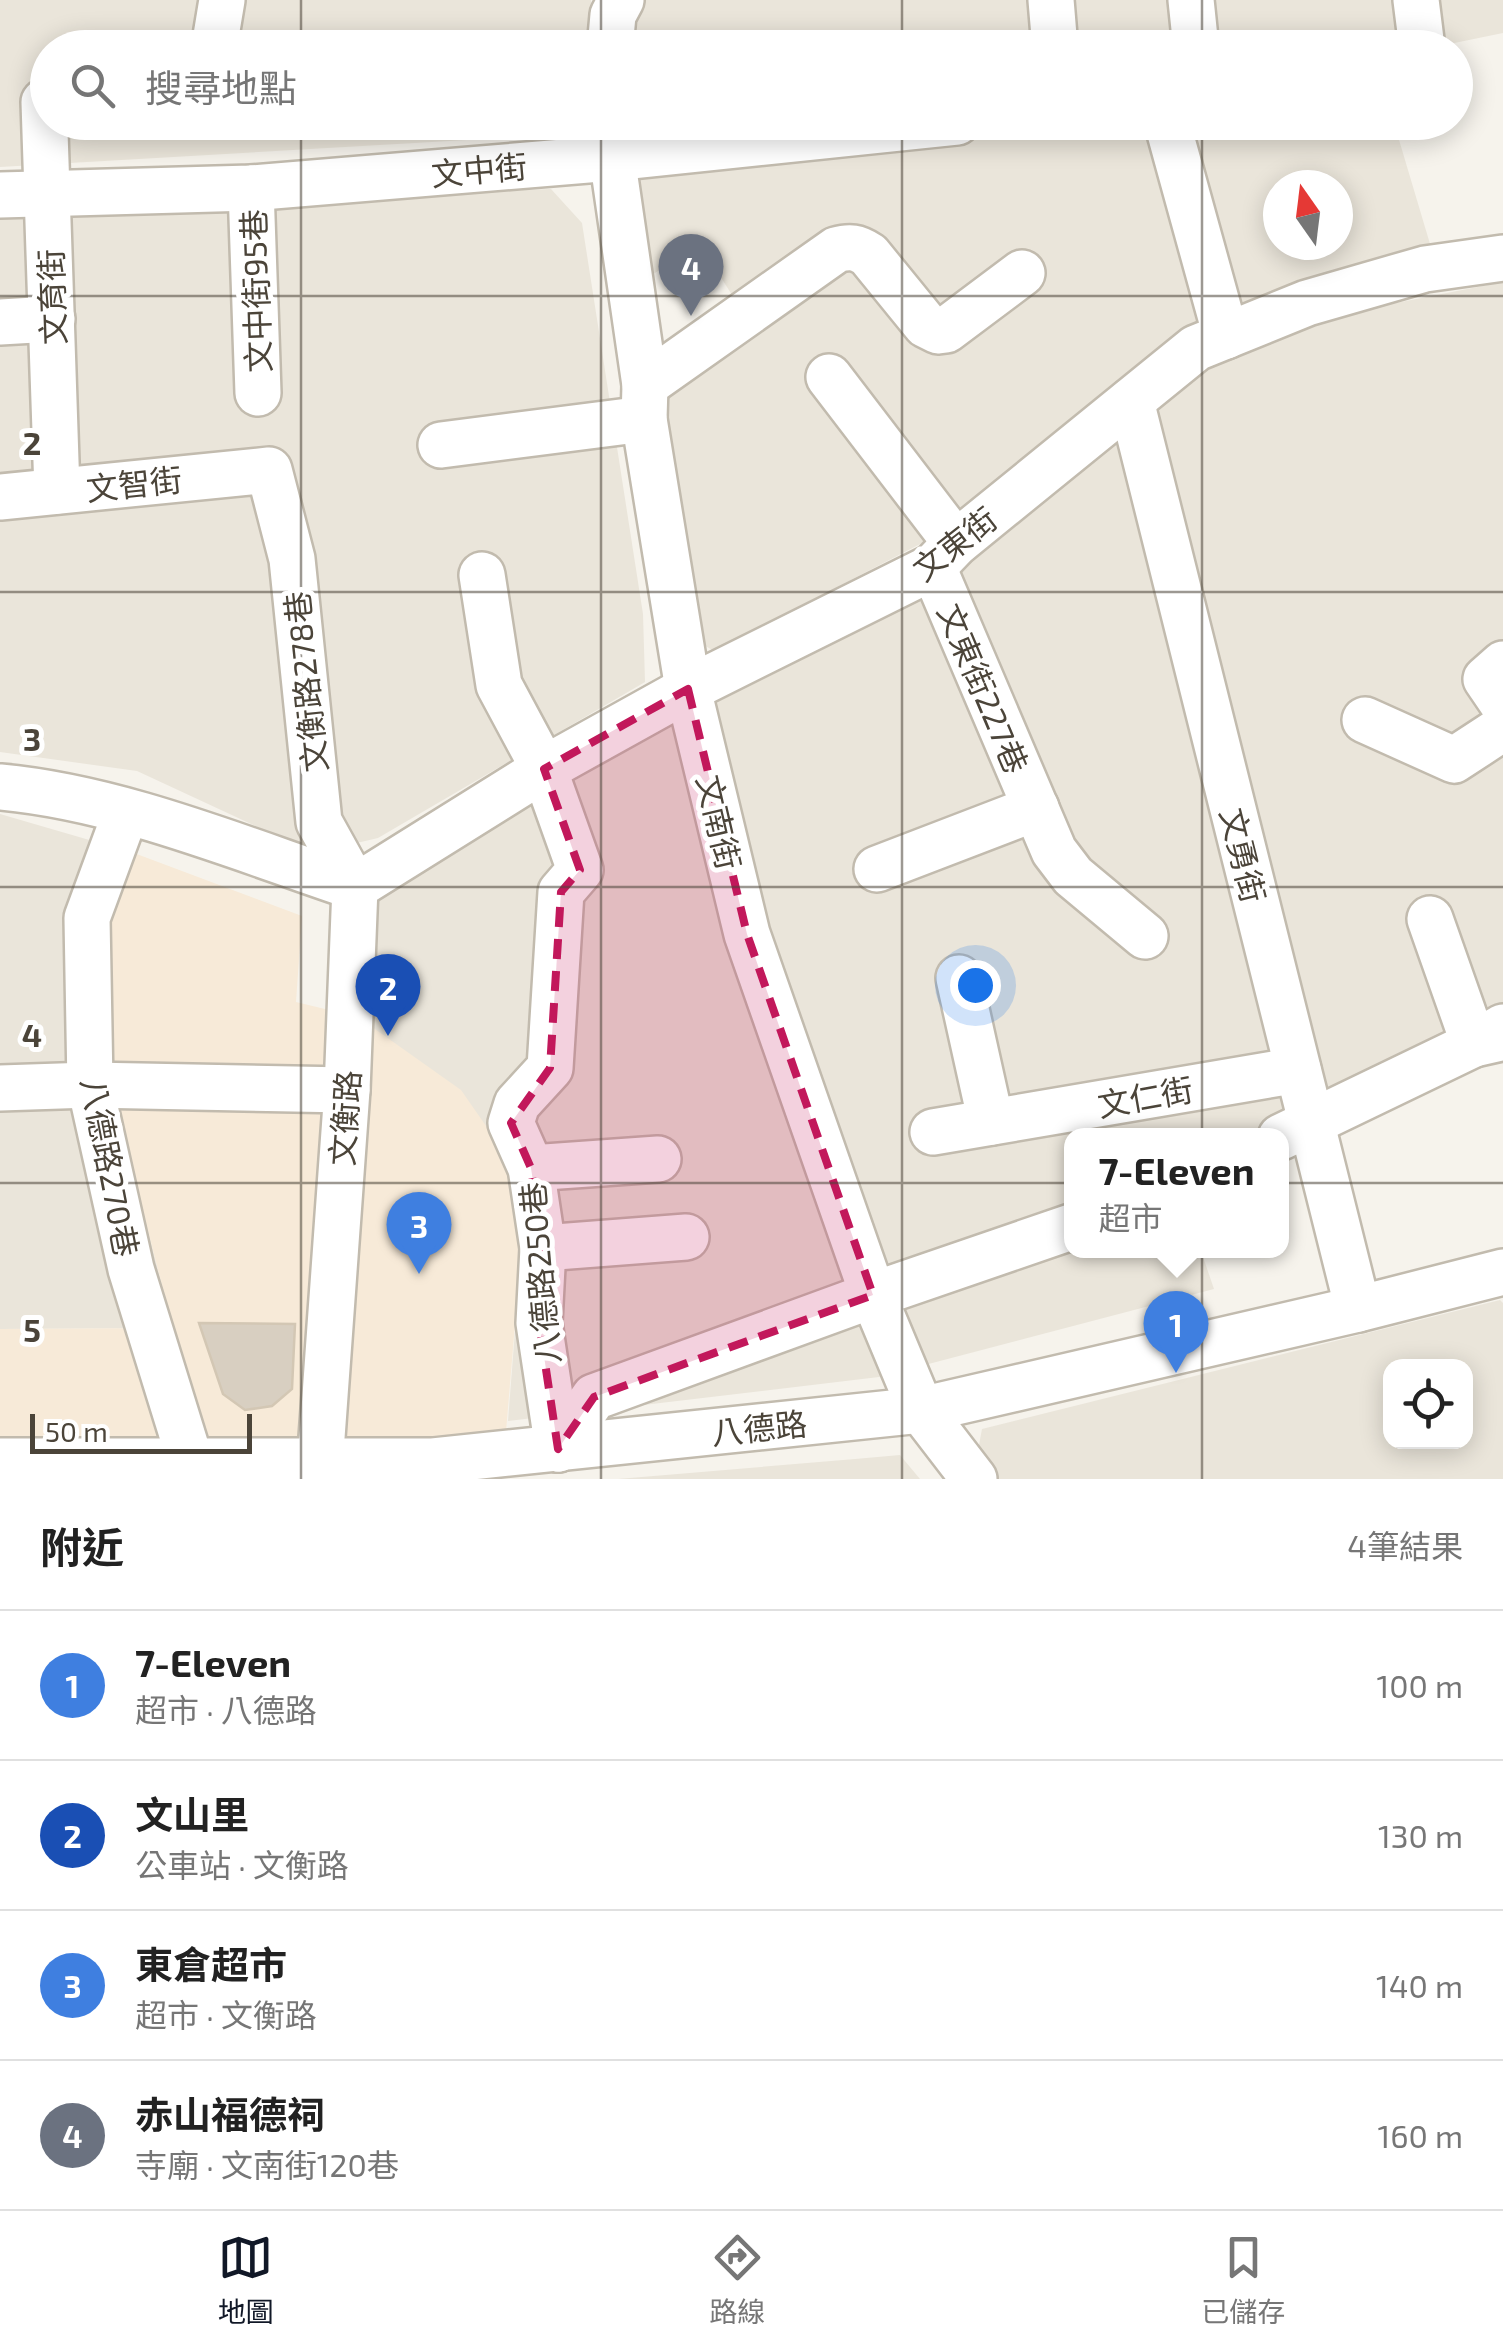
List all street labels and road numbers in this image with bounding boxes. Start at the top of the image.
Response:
street label: 文中街 [430,146,528,192]
street label: 文中街95巷 [233,209,277,373]
street label: 文育街 [30,248,72,346]
street label: 文智街 [84,459,184,507]
street label: 文東街 [904,498,1004,588]
street label: 文衡路278巷 [277,590,333,774]
street label: 文東街227巷 [931,598,1037,778]
street label: 文南街 [691,771,749,873]
street label: 文勇街 [1214,804,1274,906]
street label: 文衡路 [322,1069,366,1167]
street label: 文仁街 [1094,1069,1196,1123]
street label: 八德路270巷 [75,1074,147,1260]
street label: 八德路250巷 [512,1180,566,1366]
street label: 八德路 [709,1403,809,1451]

